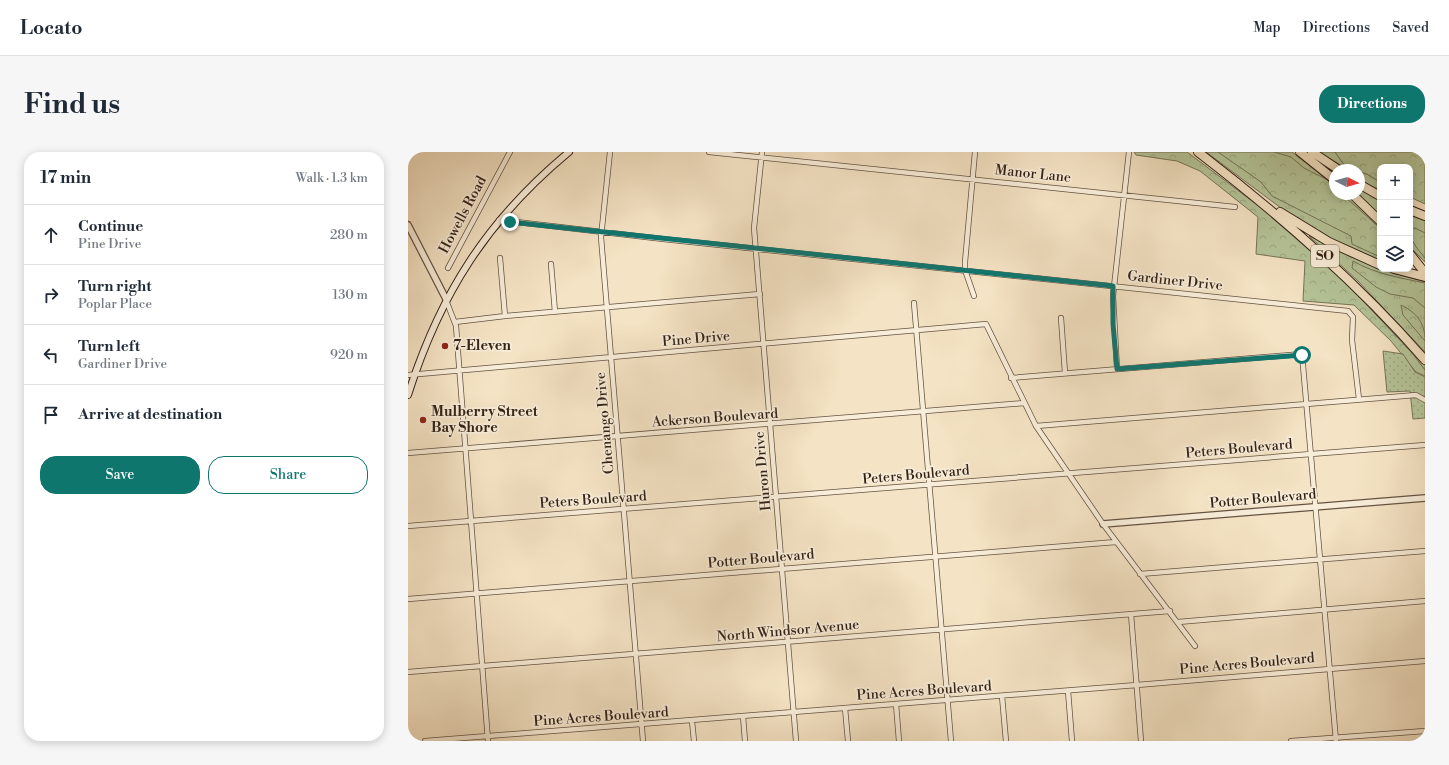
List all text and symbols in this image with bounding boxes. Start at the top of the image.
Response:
text: Locato [20,16,82,40]
text: Map [1253,19,1281,37]
text: Directions [1303,19,1370,37]
text: Saved [1392,19,1429,37]
button: Directions [1319,85,1425,123]
text: Find us [24,87,120,122]
street label: Manor Lane [994,161,1072,187]
north arrow [1329,164,1365,200]
map controls [1377,164,1413,272]
button: + [1377,164,1413,200]
text: 17 min [40,167,91,189]
text: Walk · 1.3 km [296,170,368,186]
street label: Howells Road [435,173,491,257]
button: − [1377,200,1413,236]
route end [501,213,519,231]
text: Continue [78,217,143,236]
icon: ahead [40,224,62,246]
text: 280 m [330,227,368,243]
text: Pine Drive [78,236,141,252]
button: layers [1377,236,1413,272]
road number: SO [1311,245,1339,267]
street label: Gardiner Drive [1126,267,1224,295]
text: Turn right [78,277,152,296]
icon: right [40,284,62,306]
text: 130 m [333,287,368,303]
text: Poplar Place [78,296,152,312]
street label: Pine Drive [661,327,731,351]
text: Turn left [78,337,140,356]
place label: 7-Eleven [453,337,511,355]
marker: 7-Eleven [440,341,450,351]
icon: left [40,344,62,366]
route start [1293,346,1311,364]
text: 920 m [330,347,368,363]
text: Gardiner Drive [78,356,167,372]
street label: Chenango Drive [592,371,618,475]
place label: Mulberry Street Bay Shore [431,403,539,437]
icon: arrive [40,404,62,426]
text: Arrive at destination [78,405,222,424]
street label: Ackerson Boulevard [650,405,779,431]
marker: Mulberry Street Bay Shore [418,415,428,425]
street label: Huron Drive [751,430,775,512]
street label: Peters Boulevard [1185,435,1293,463]
button: Save [40,456,200,494]
button: Share [208,456,368,494]
street label: Peters Boulevard [862,461,970,489]
street label: Potter Boulevard [1209,485,1317,513]
street label: Peters Boulevard [539,487,647,513]
street label: Potter Boulevard [707,545,815,573]
street label: North Windsor Avenue [716,616,860,646]
street label: Pine Acres Boulevard [1179,649,1315,679]
street label: Pine Acres Boulevard [856,677,992,705]
street label: Pine Acres Boulevard [533,703,669,731]

